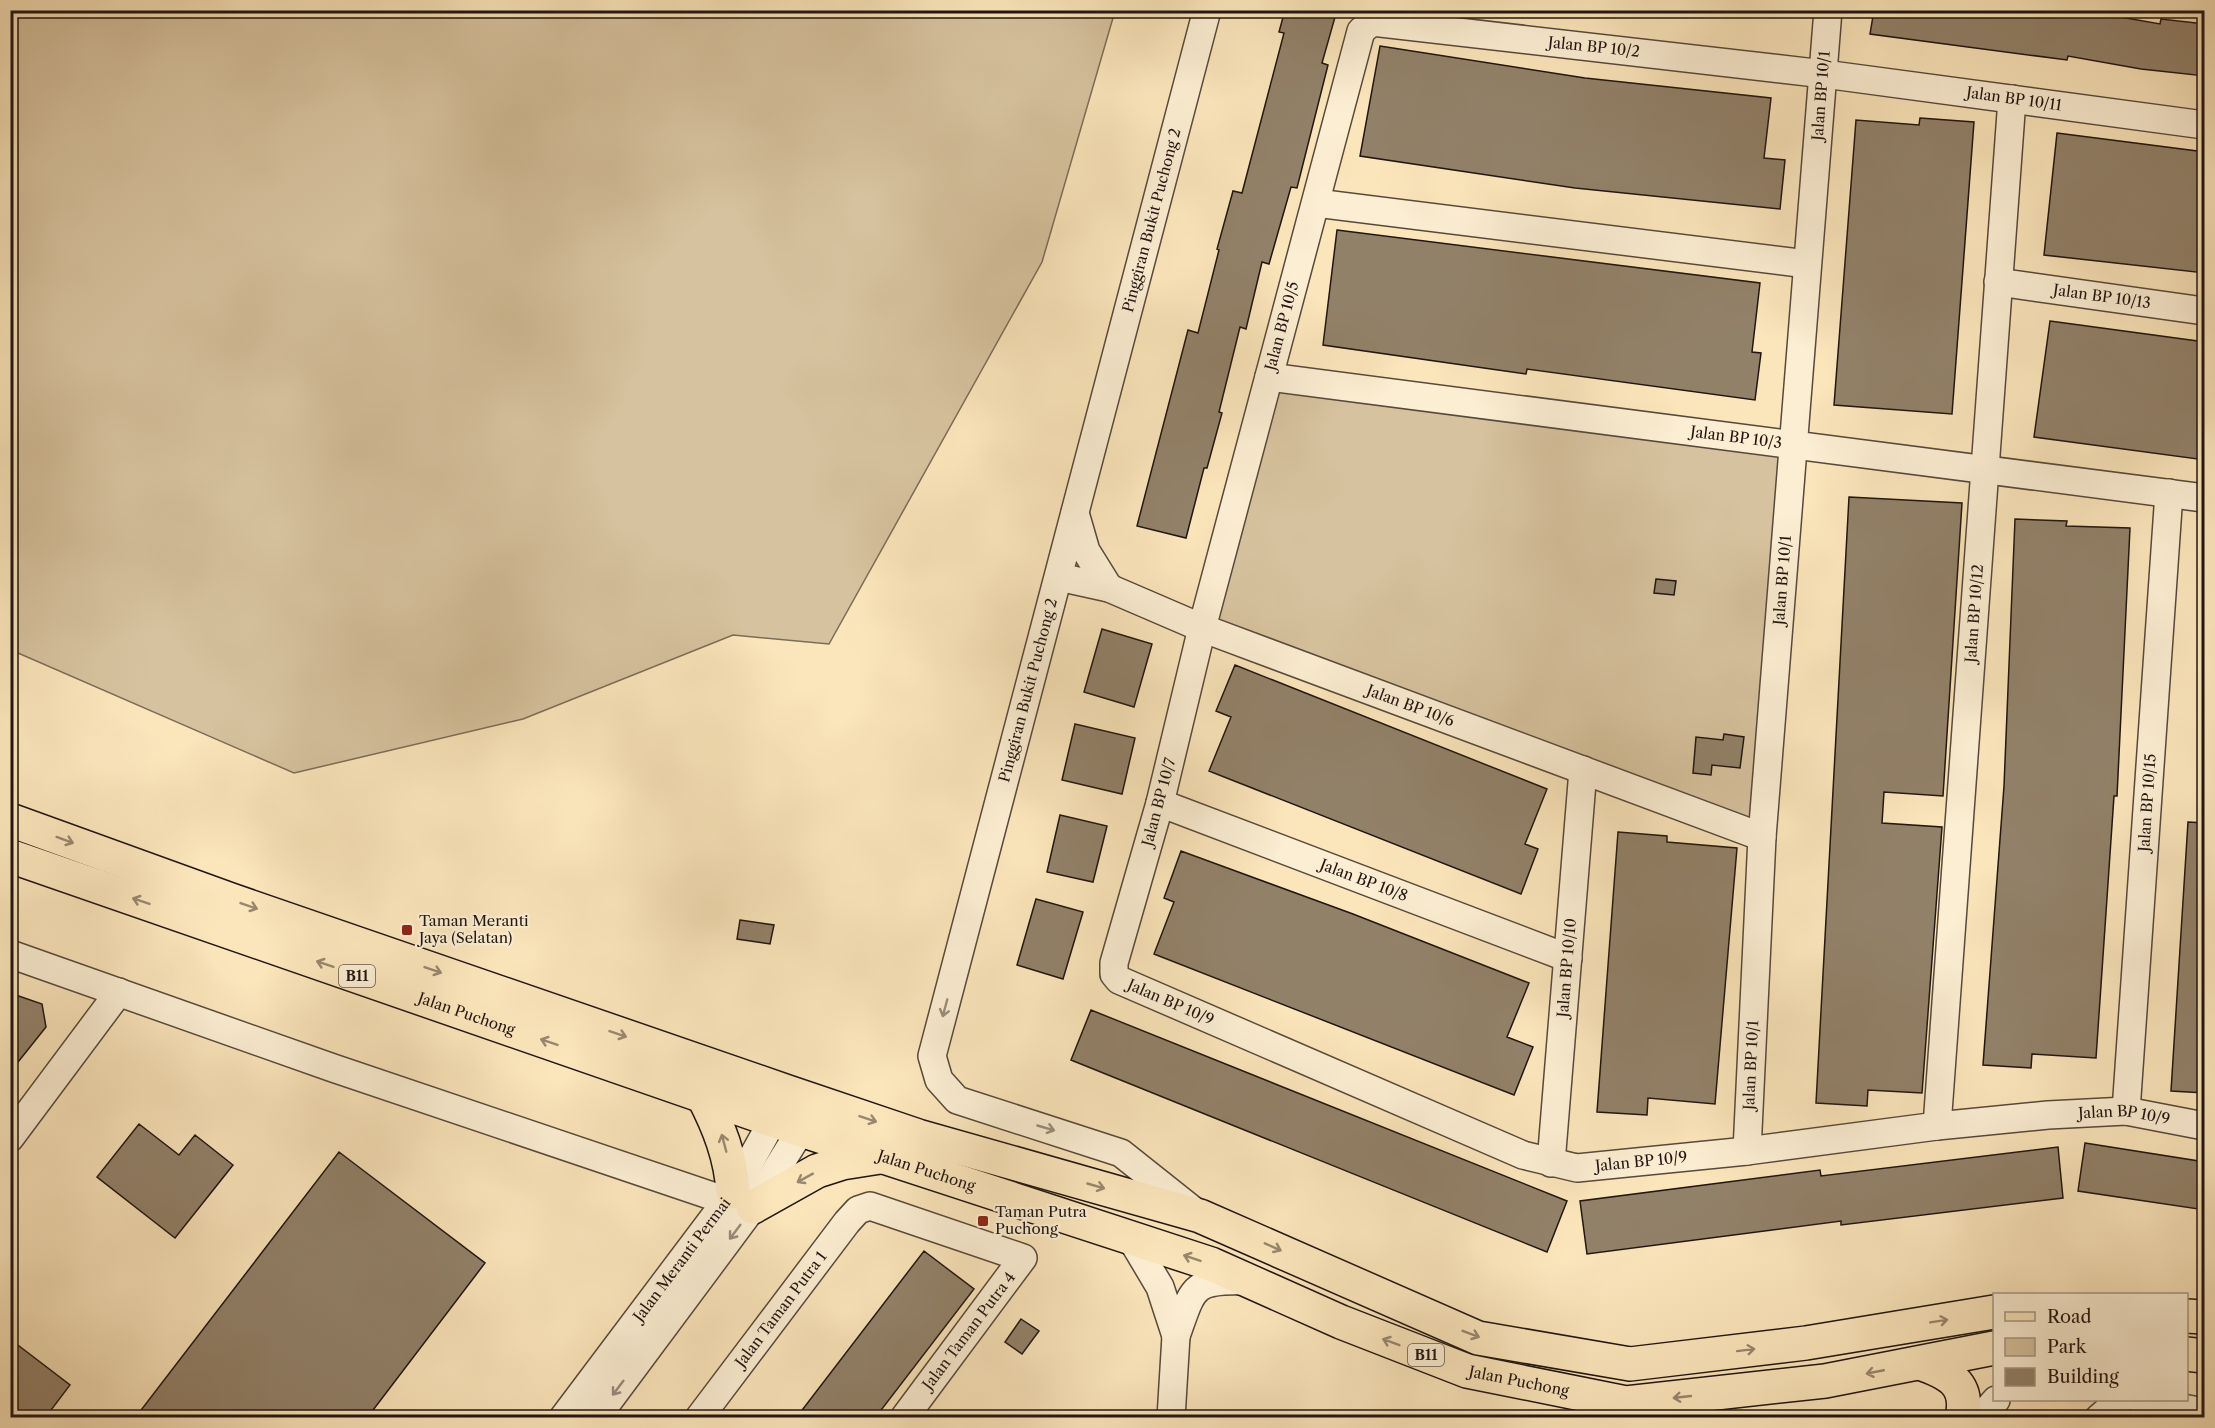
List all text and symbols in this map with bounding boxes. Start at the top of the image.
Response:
street label: Jalan BP 10/2 [1545,32,1641,61]
street label: Jalan BP 10/1 [1807,49,1834,143]
street label: Jalan BP 10/11 [1963,82,2064,115]
street label: Pinggiran Bukit Puchong 2 [1118,126,1185,314]
street label: Jalan BP 10/5 [1260,279,1303,375]
street label: Jalan BP 10/13 [2050,280,2152,312]
street label: Jalan BP 10/3 [1687,421,1783,452]
street label: Jalan BP 10/1 [1769,534,1795,628]
street label: Jalan BP 10/12 [1961,563,1987,665]
street label: Pinggiran Bukit Puchong 2 [994,596,1061,784]
street label: Jalan BP 10/6 [1362,680,1457,730]
street label: Jalan BP 10/15 [2134,753,2160,854]
street label: Jalan BP 10/7 [1137,755,1180,850]
one-way arrow [56,835,74,846]
street label: Jalan BP 10/8 [1315,854,1411,905]
one-way arrow [132,894,151,905]
one-way arrow [239,902,258,913]
place label: Taman Meranti Jaya (Selatan) [417,911,529,947]
street label: Jalan BP 10/10 [1553,917,1580,1020]
marker: Taman Meranti Jaya (Selatan) [400,923,414,937]
one-way arrow [316,958,335,969]
road number: B11 [339,965,375,987]
one-way arrow [423,965,442,976]
street label: Jalan BP 10/9 [1123,974,1217,1029]
street label: Jalan Puchong [413,987,518,1039]
one-way arrow [939,998,950,1017]
street label: Jalan BP 10/1 [1739,1019,1762,1113]
one-way arrow [608,1029,626,1040]
one-way arrow [540,1036,559,1047]
street label: Jalan BP 10/9 [2076,1101,2172,1128]
one-way arrow [858,1114,877,1125]
one-way arrow [1036,1123,1055,1134]
one-way arrow [717,1133,729,1152]
street label: Jalan Puchong [873,1145,978,1195]
street label: Jalan BP 10/9 [1592,1147,1688,1175]
one-way arrow [797,1172,814,1184]
one-way arrow [1086,1181,1105,1192]
street label: Jalan Meranti Permai [628,1193,735,1327]
place label: Taman Putra Puchong [995,1202,1087,1238]
marker: Taman Putra Puchong [976,1214,990,1228]
one-way arrow [728,1223,741,1239]
one-way arrow [1264,1241,1282,1253]
street label: Jalan Taman Putra 1 [730,1247,831,1372]
one-way arrow [1183,1251,1202,1262]
street label: Jalan Taman Putra 4 [917,1268,1019,1395]
legend [1993,1293,2188,1401]
text: Road [2047,1306,2092,1328]
one-way arrow [1928,1315,1948,1326]
one-way arrow [1461,1330,1479,1341]
one-way arrow [1382,1336,1401,1347]
text: Park [2047,1336,2088,1358]
road number: B11 [1408,1344,1444,1366]
one-way arrow [1735,1344,1755,1355]
street label: Jalan Puchong [1465,1361,1571,1400]
text: Building [2047,1366,2119,1388]
one-way arrow [1866,1367,1886,1378]
one-way arrow [612,1379,624,1395]
one-way arrow [1673,1392,1693,1403]

